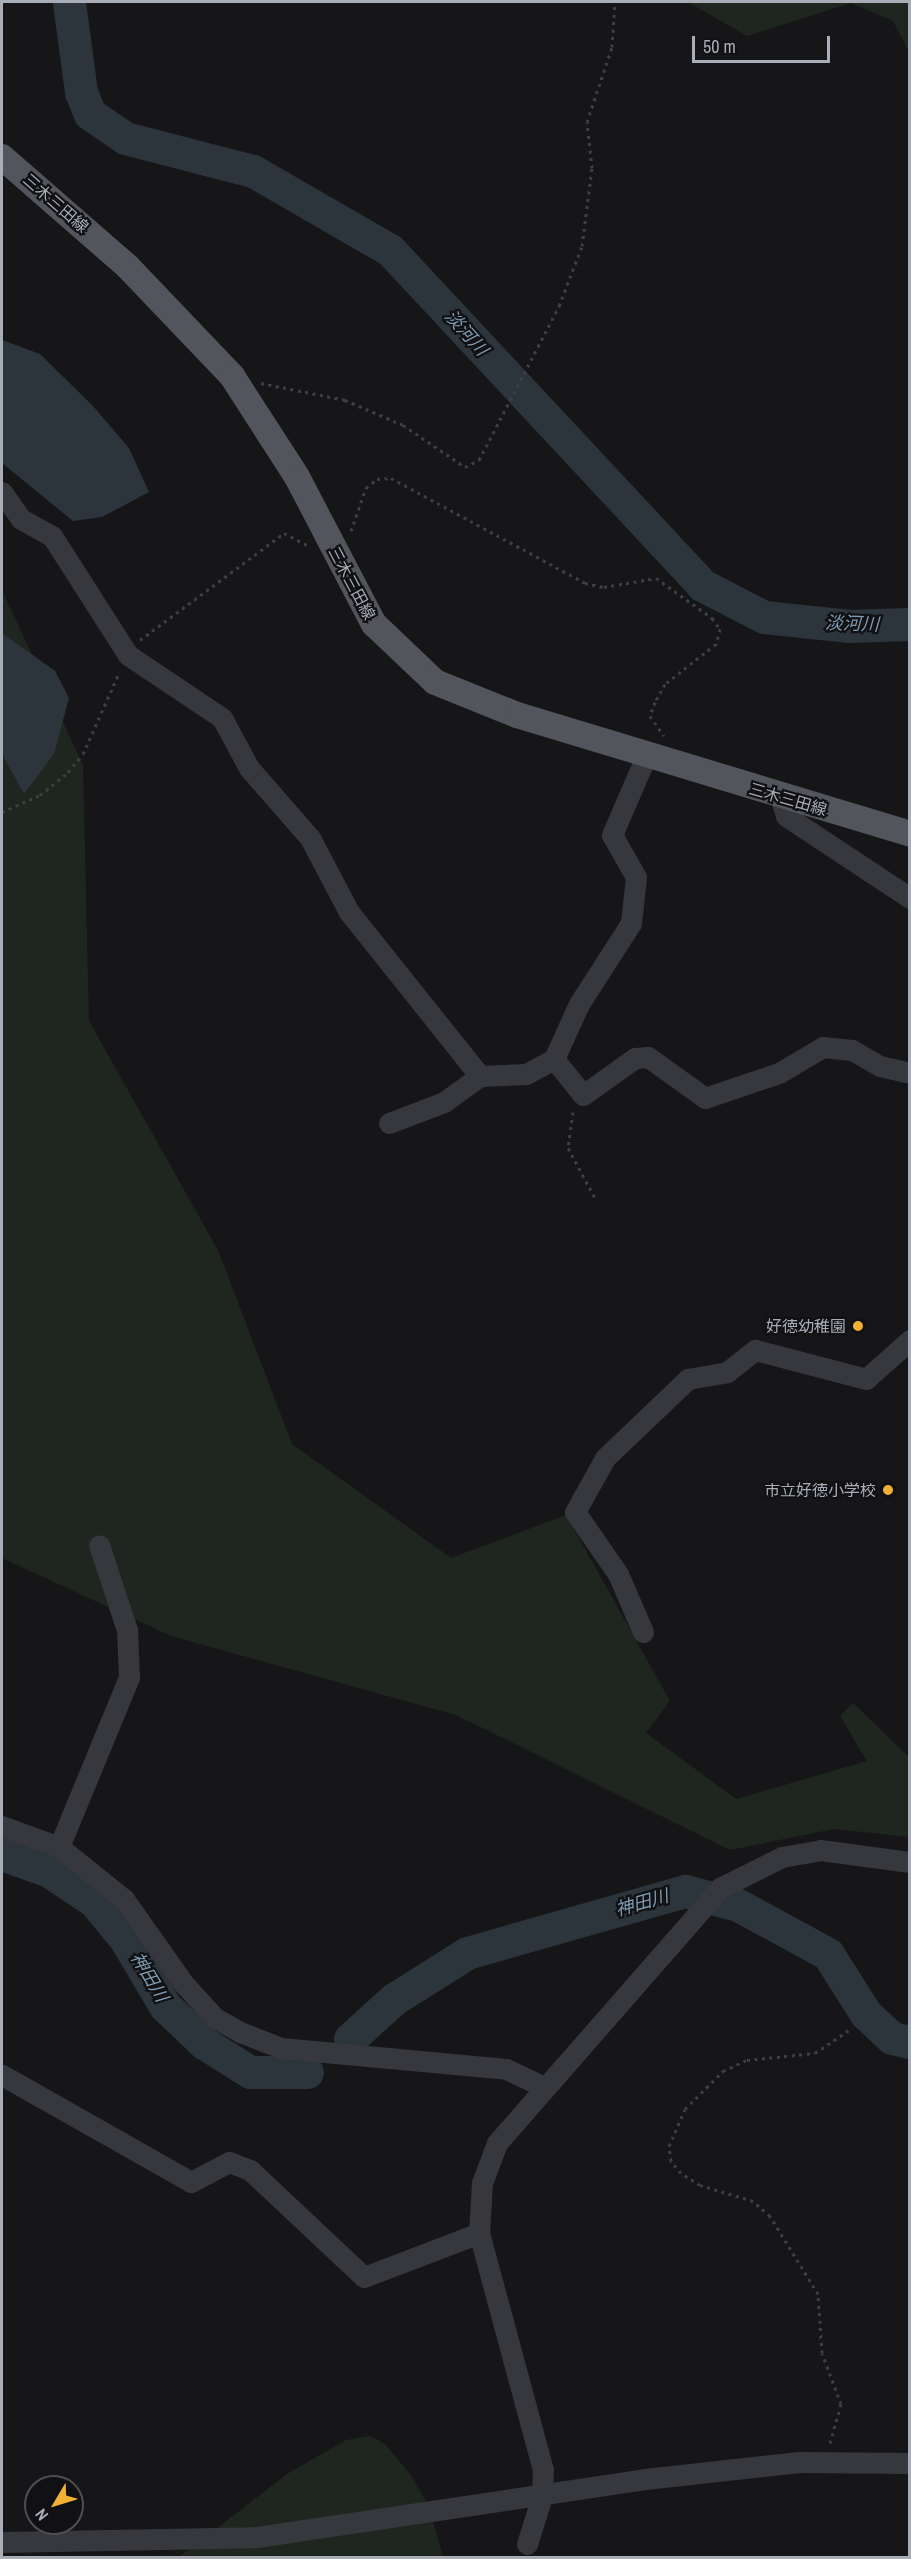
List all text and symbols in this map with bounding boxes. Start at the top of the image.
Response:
scale bar [695,24,833,62]
text: 50 m [703,34,736,59]
street label: 三木三田線 [20,170,92,236]
water label: 淡河川 [440,306,492,360]
street label: 三木三田線 [325,543,379,623]
water label: 淡河川 [825,612,879,636]
street label: 三木三田線 [747,779,829,819]
place label: 好徳幼稚園 [766,1316,846,1336]
marker: 好徳幼稚園 [851,1319,865,1333]
place label: 市立好徳小学校 [764,1480,876,1500]
marker: 市立好徳小学校 [881,1483,895,1497]
water label: 神田川 [613,1885,671,1921]
water label: 神田川 [126,1948,172,2006]
north arrow [24,2475,84,2535]
text: N [30,2504,53,2525]

